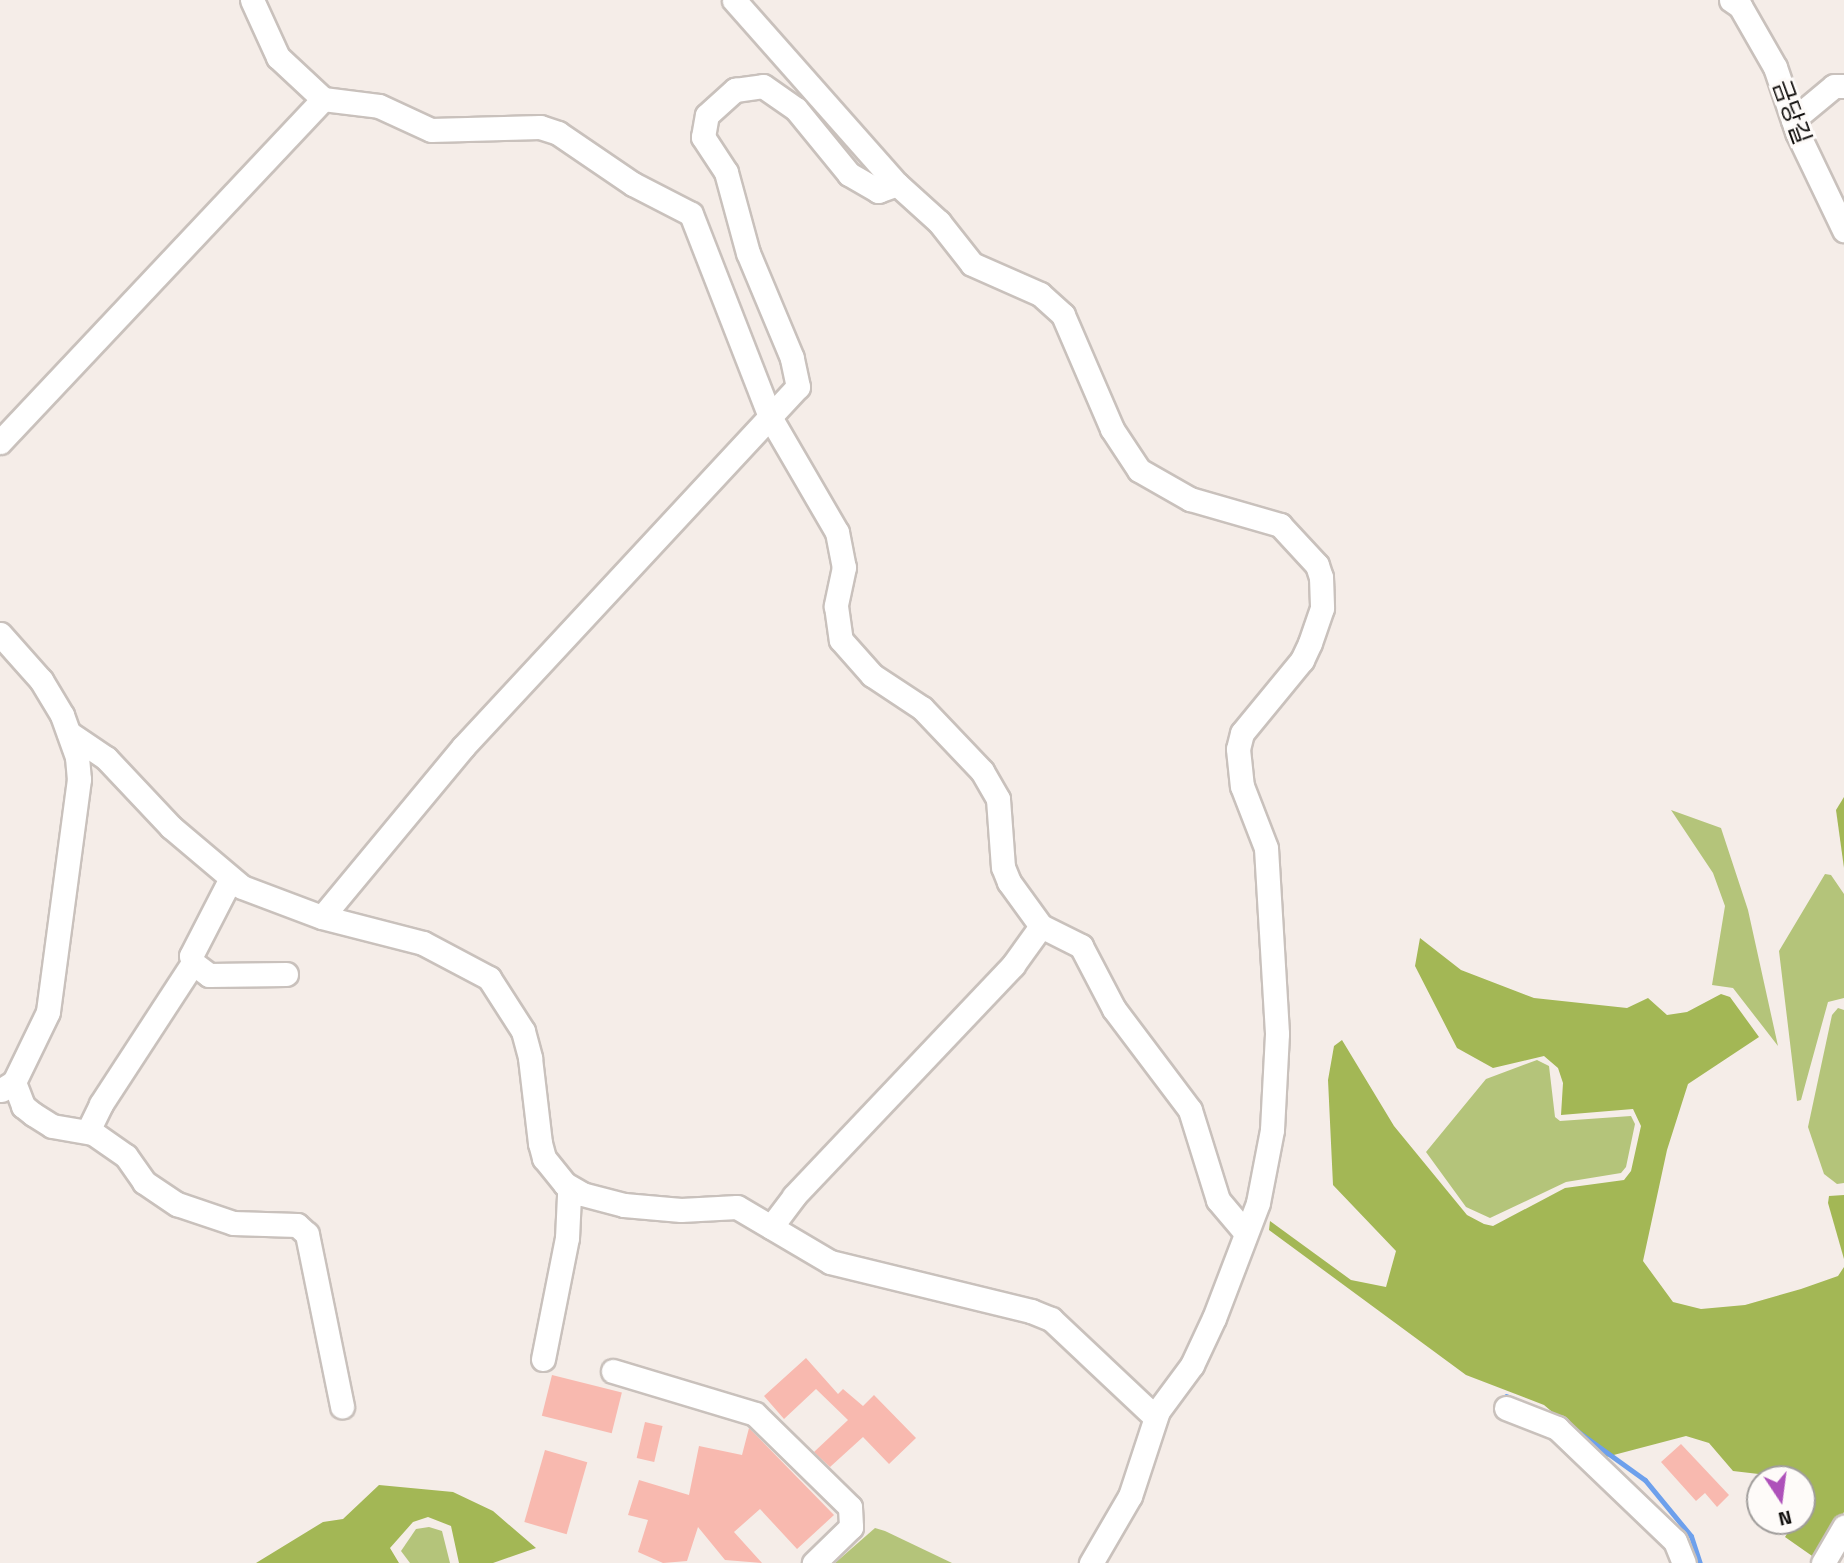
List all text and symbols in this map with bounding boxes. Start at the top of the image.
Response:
street label: 금당길 [1767,76,1817,148]
north arrow [1746,1465,1816,1535]
text: N [1776,1503,1795,1535]

